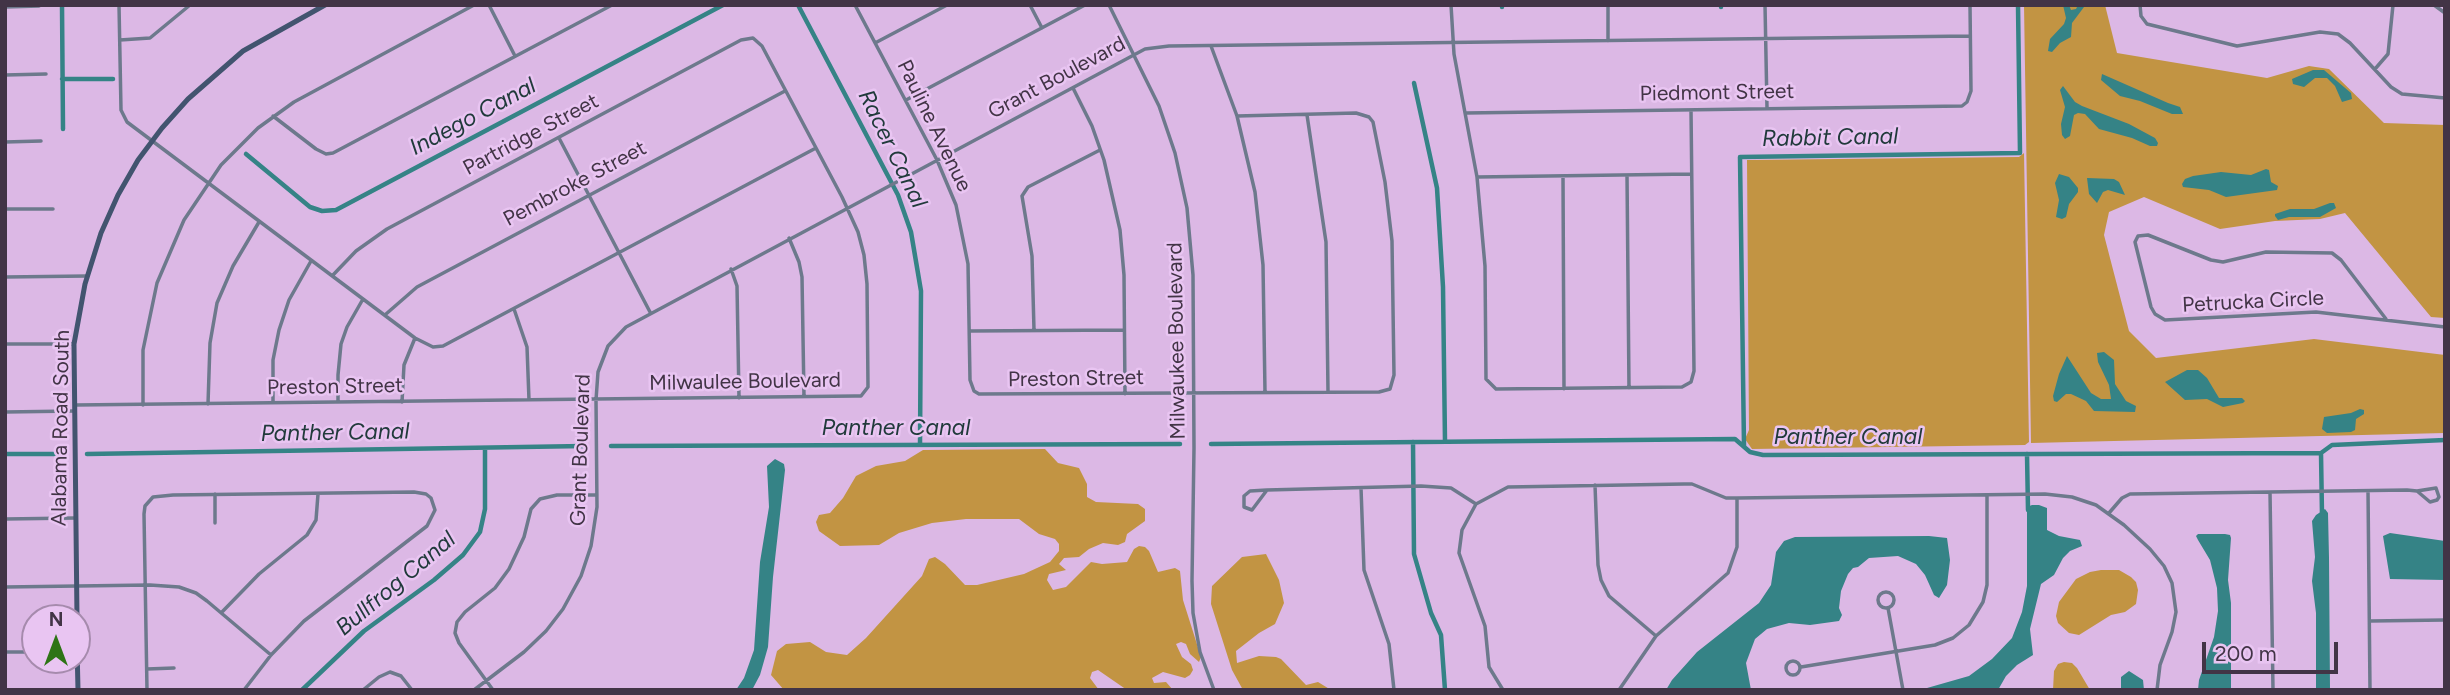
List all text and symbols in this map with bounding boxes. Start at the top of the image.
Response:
street label: Grant Boulevard [984,31,1130,125]
street label: Pauline Avenue [891,56,977,196]
water label: Indego Canal [405,72,541,162]
street label: Piedmont Street [1640,79,1794,107]
water label: Racer Canal [852,85,932,213]
street label: Partridge Street [459,89,603,181]
water label: Rabbit Canal [1762,123,1898,153]
street label: Pembroke Street [499,136,651,232]
street label: Milwaukee Boulevard [1163,242,1191,440]
street label: Petrucka Circle [2181,286,2325,318]
street label: Alabama Road South [47,330,75,526]
street label: Preston Street [1008,365,1144,393]
street label: Milwaulee Boulevard [649,368,841,396]
street label: Preston Street [267,373,403,401]
street label: Grant Boulevard [566,374,596,526]
water label: Panther Canal [822,414,970,442]
water label: Panther Canal [260,418,410,448]
water label: Panther Canal [1774,423,1922,451]
water label: Bullfrog Canal [331,526,461,642]
north arrow [21,604,91,674]
text: N [49,608,63,631]
scale bar [2205,628,2342,672]
text: 200 m [2215,641,2277,666]

